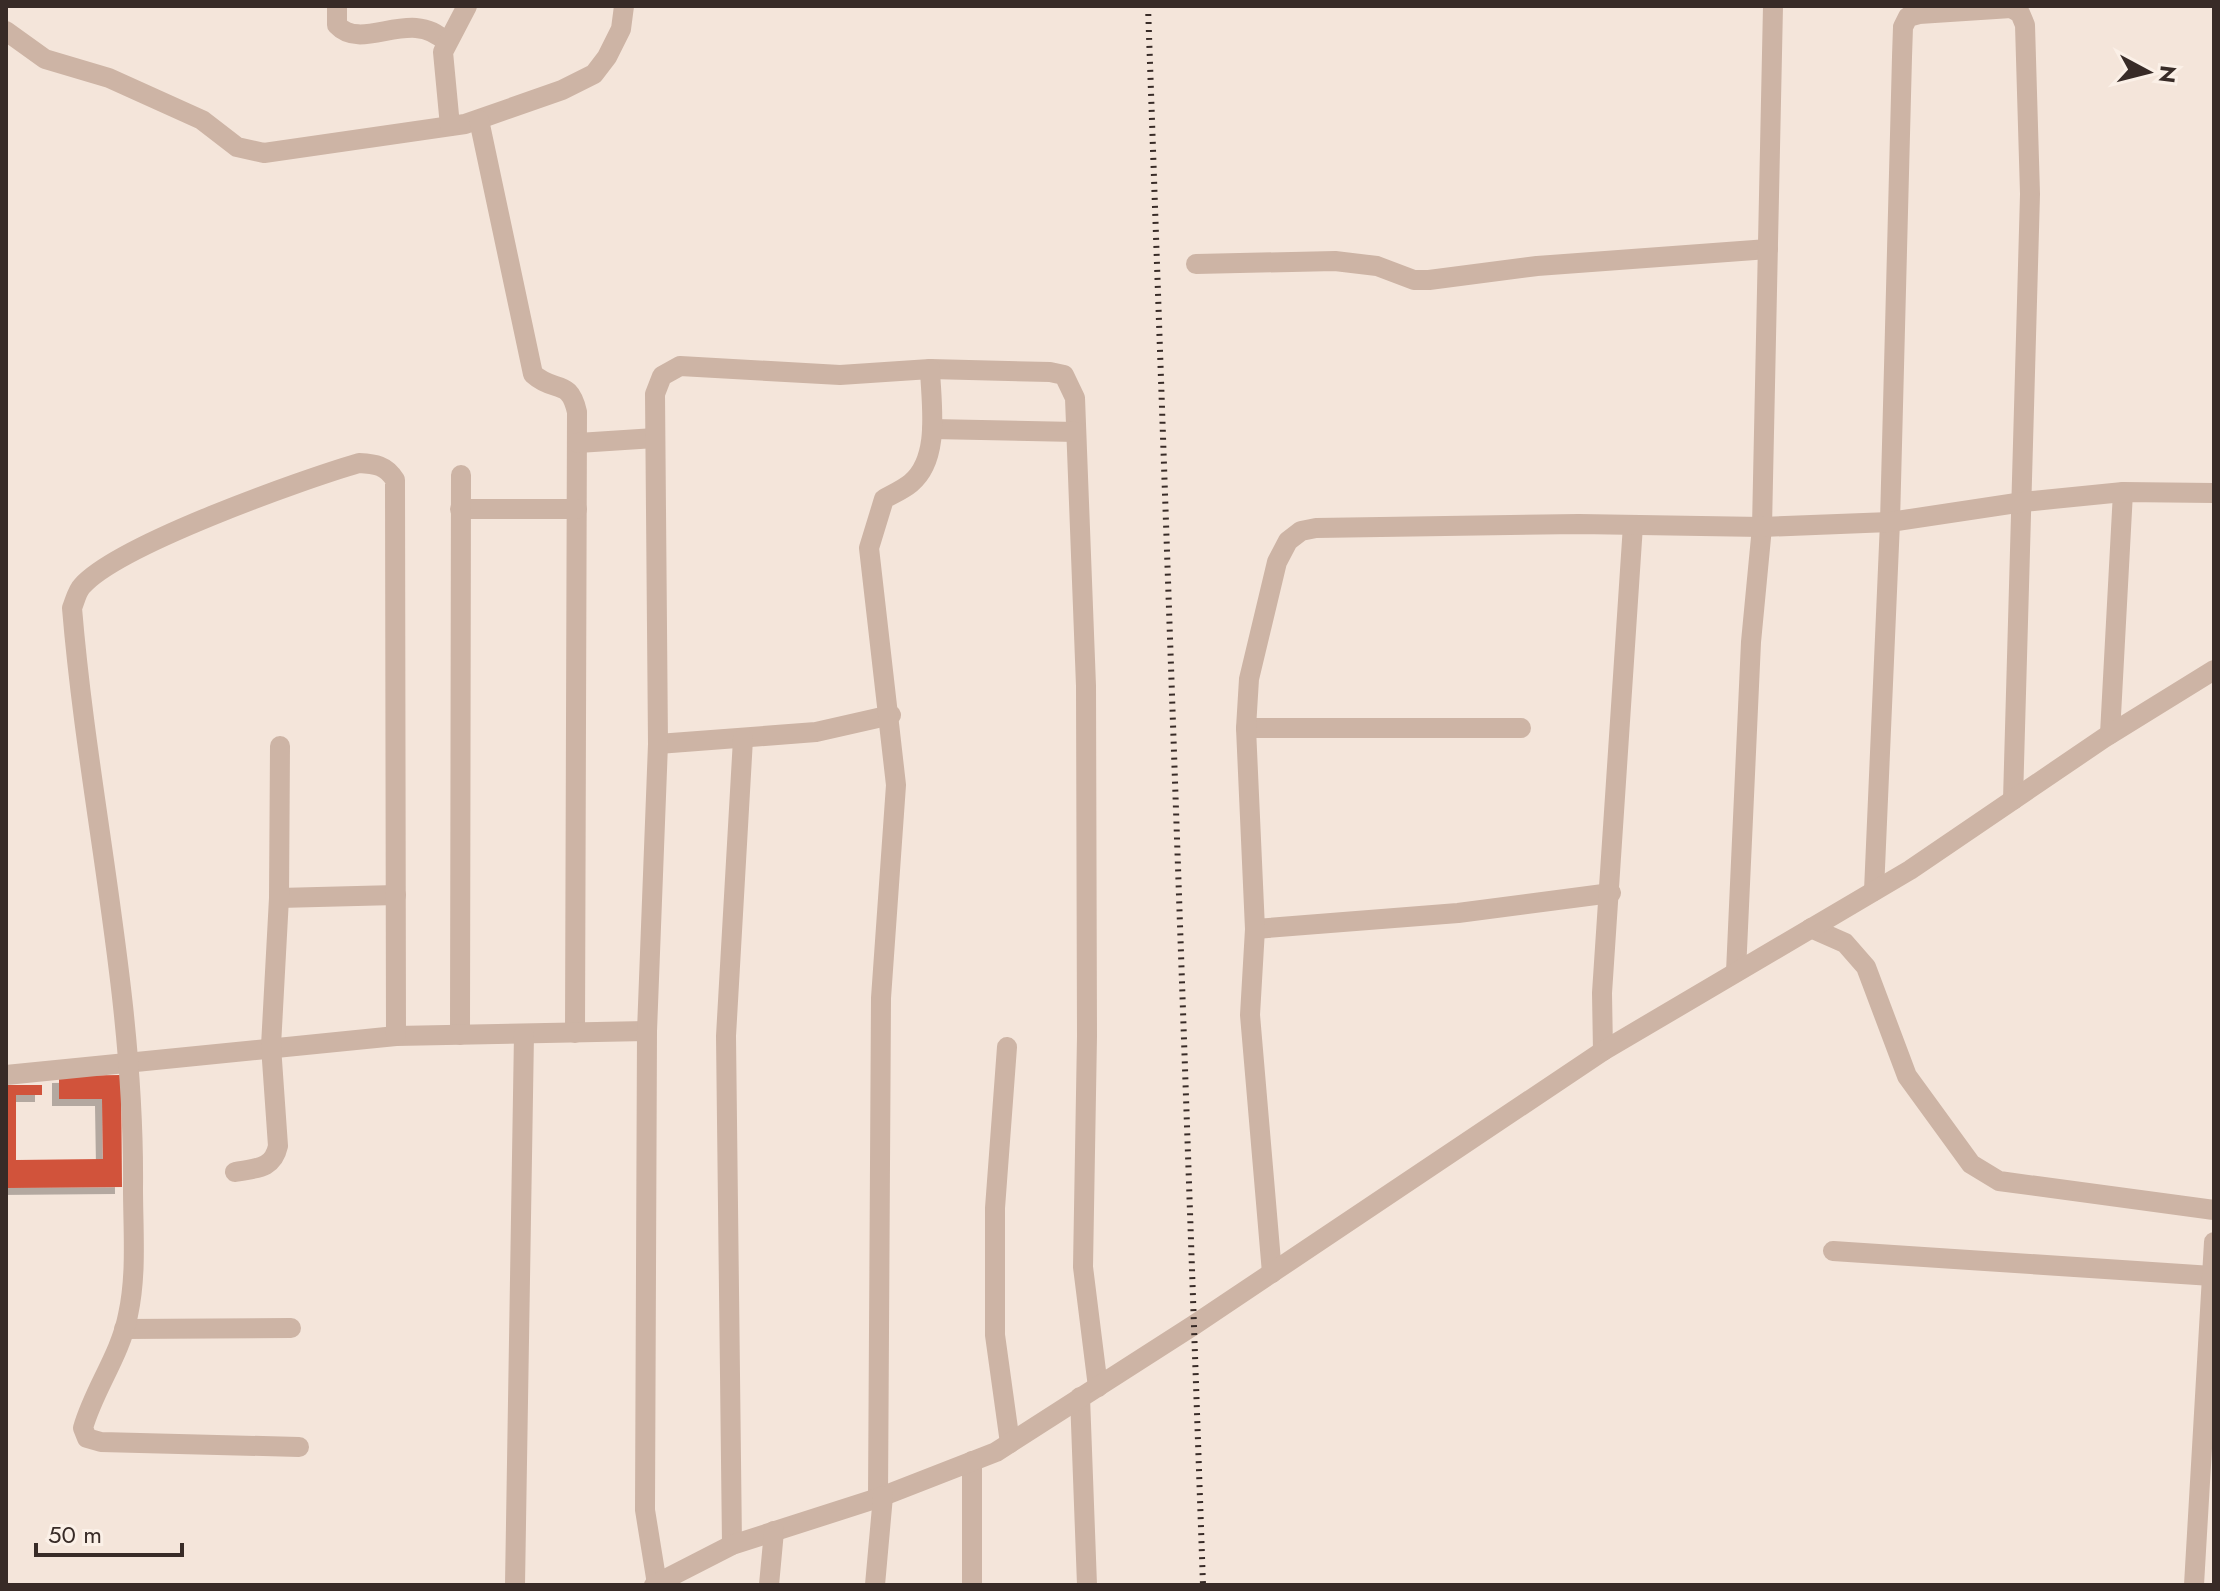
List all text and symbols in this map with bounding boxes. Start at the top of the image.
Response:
north arrow [2108,32,2188,112]
text: N [2151,64,2185,85]
scale bar [36,1507,182,1557]
text: 50 m [48,1517,102,1552]

